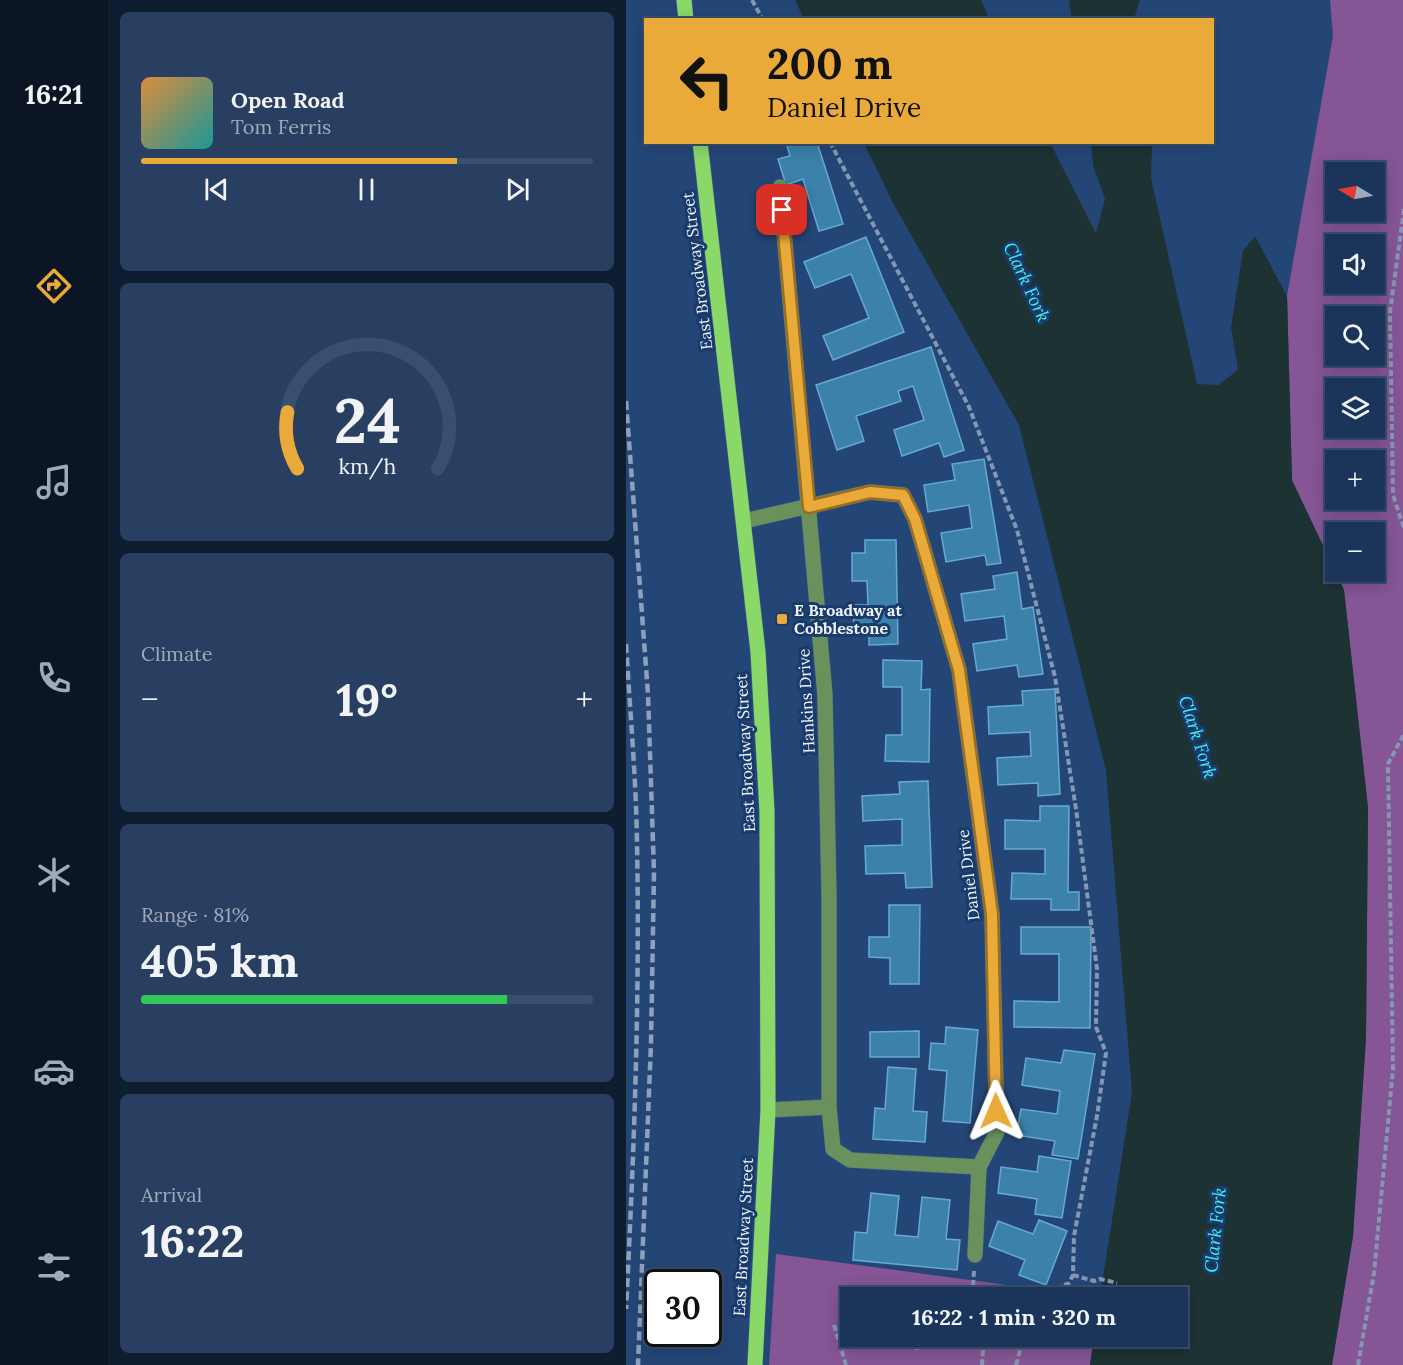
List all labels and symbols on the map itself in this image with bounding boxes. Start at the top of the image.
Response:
north arrow [1325,162,1385,222]
pin [756,184,807,235]
street label: East Broadway Street [677,190,717,351]
water label: Clark Fork [998,238,1056,326]
place label: E Broadway at Cobblestone [794,600,902,638]
marker: E Broadway at Cobblestone [775,612,789,626]
street label: Hankins Drive [793,648,819,754]
street label: East Broadway Street [731,673,759,833]
water label: Clark Fork [1174,693,1222,781]
street label: Daniel Drive [952,828,984,922]
position arrow [964,1079,1028,1143]
street label: East Broadway Street [729,1157,757,1317]
water label: Clark Fork [1199,1186,1231,1274]
speed limit sign: 30 [644,1269,722,1347]

